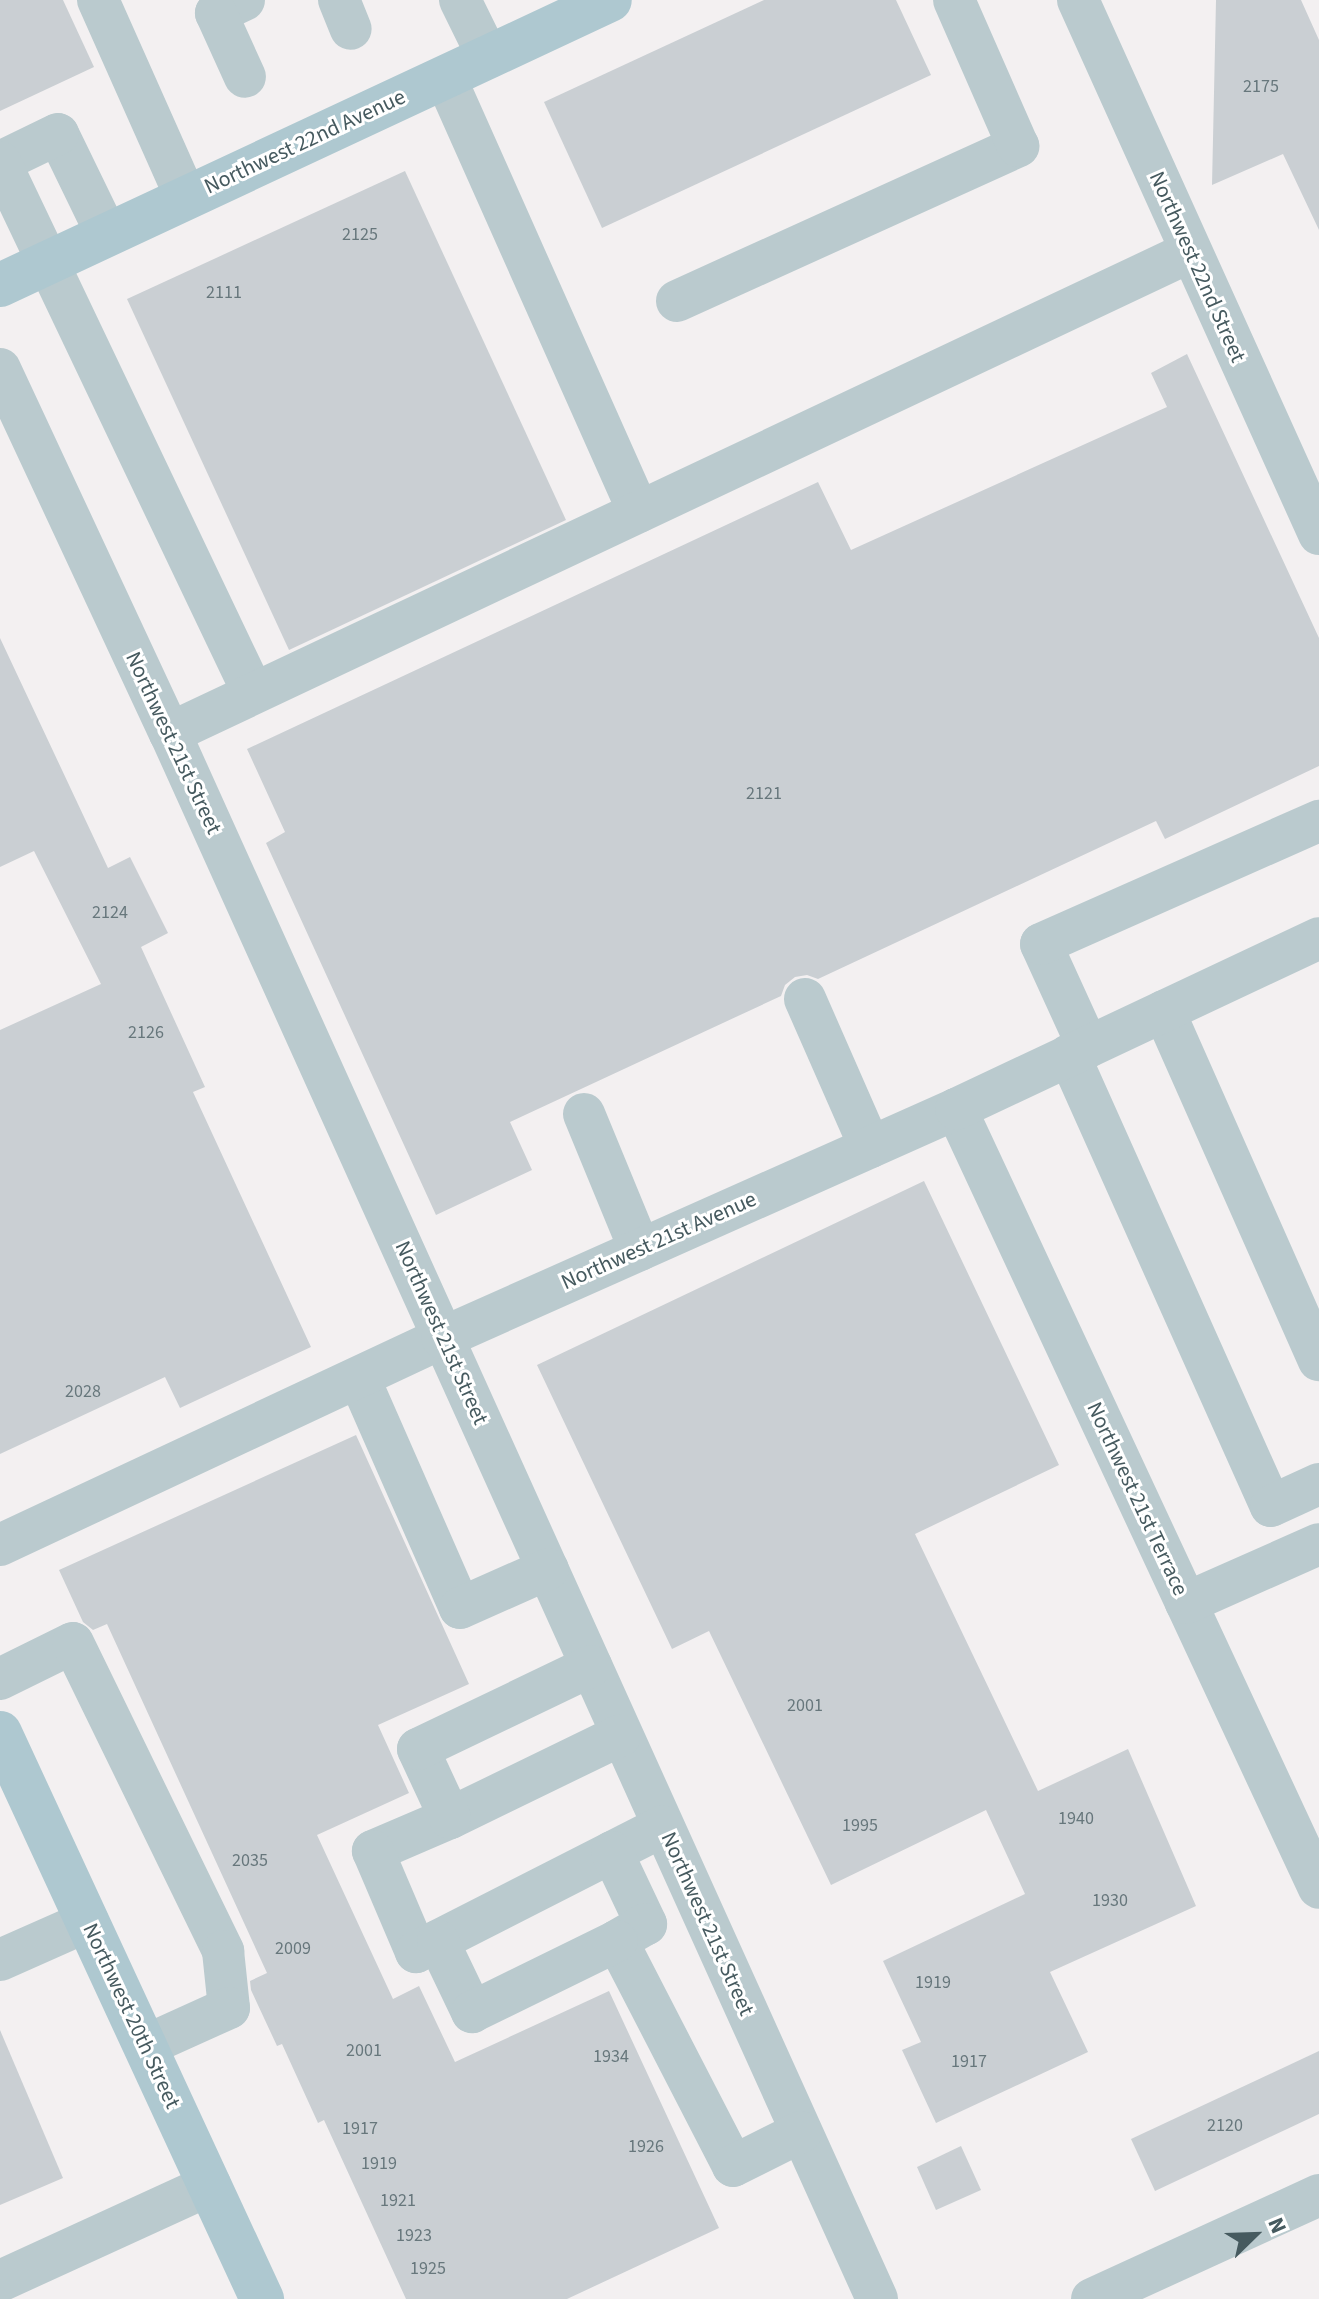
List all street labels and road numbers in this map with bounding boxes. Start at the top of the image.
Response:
street label: Northwest 22nd Avenue [200,84,410,200]
street label: Northwest 22nd Street [1143,167,1251,367]
street label: Northwest 21st Street [119,648,227,838]
street label: Northwest 21st Avenue [557,1186,761,1296]
street label: Northwest 21st Street [389,1237,493,1429]
street label: Northwest 21st Terrace [1081,1398,1193,1600]
street label: Northwest 21st Street [655,1828,759,2020]
street label: Northwest 20th Street [77,1919,185,2113]

